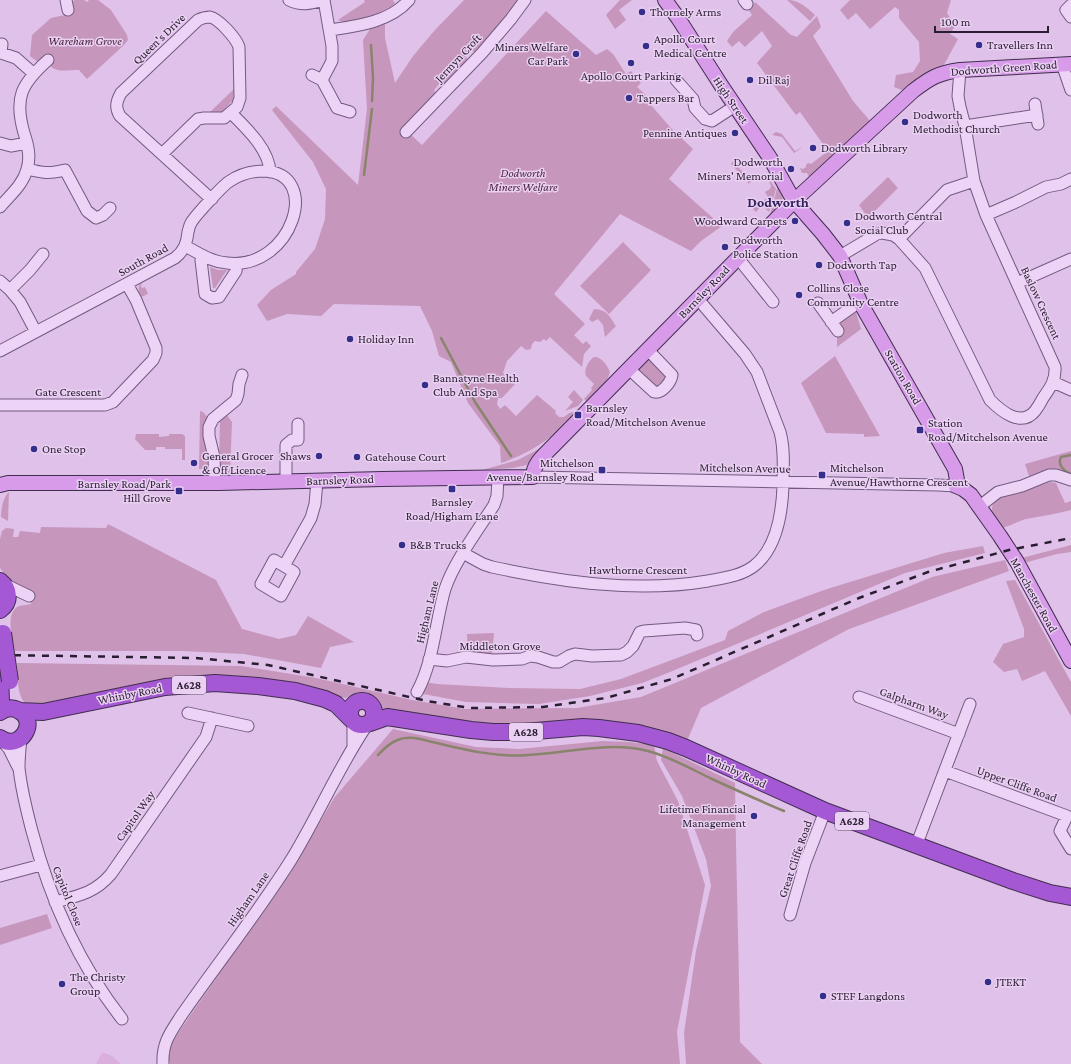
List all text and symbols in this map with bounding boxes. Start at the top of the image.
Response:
place label: Thornely Arms [650,5,722,19]
marker: Thornely Arms [637,7,647,17]
scale bar [935,8,1048,34]
street label: Queen's Drive [130,11,188,67]
text: 100 m [941,15,971,29]
street label: Jermyn Croft [431,30,485,86]
place label: Apollo Court Medical Centre [654,32,727,60]
park label: Wareham Grove [48,34,122,48]
place label: Travellers Inn [987,38,1054,52]
place label: Miners Welfare Car Park [495,40,568,68]
marker: Travellers Inn [974,40,984,50]
marker: Apollo Court Medical Centre [641,41,651,51]
marker: Miners Welfare Car Park [571,49,581,59]
street label: Dodworth Green Road [950,57,1059,79]
marker: Apollo Court Parking [626,58,636,68]
place label: Apollo Court Parking [581,69,681,83]
place label: Dil Raj [758,73,790,87]
street label: High Street [710,74,752,127]
marker: Dil Raj [745,75,755,85]
place label: Tappers Bar [637,91,695,105]
marker: Tappers Bar [624,93,634,103]
place label: Dodworth Methodist Church [913,108,1001,136]
marker: Dodworth Methodist Church [900,117,910,127]
place label: Pennine Antiques [643,126,727,140]
marker: Pennine Antiques [730,128,740,138]
place label: Dodworth Library [821,141,908,155]
marker: Dodworth Library [808,143,818,153]
place label: Dodworth Miners' Memorial [697,155,784,183]
marker: Dodworth Miners' Memorial [786,164,796,174]
park label: Dodworth Miners Welfare [487,166,558,194]
district label: Dodworth [747,194,809,210]
place label: Dodworth Central Social Club [855,209,942,237]
place label: Woodward Carpets [694,214,787,228]
marker: Woodward Carpets [790,216,800,226]
marker: Dodworth Central Social Club [842,218,852,228]
place label: Dodworth Police Station [733,233,799,261]
street label: South Road [116,240,171,279]
marker: Dodworth Police Station [720,242,730,252]
place label: Dodworth Tap [827,258,897,272]
marker: Dodworth Tap [814,260,824,270]
street label: Barnsley Road [675,262,733,321]
street label: Baslow Crescent [1018,264,1064,343]
place label: Collins Close Community Centre [807,281,899,309]
marker: Collins Close Community Centre [794,290,804,300]
place label: Holiday Inn [358,332,415,346]
marker: Holiday Inn [345,334,355,344]
street label: Station Road [882,347,925,408]
place label: Bannatyne Health Club And Spa [433,371,520,399]
marker: Bannatyne Health Club And Spa [420,380,430,390]
street label: Gate Crescent [35,385,102,399]
place label: Barnsley Road/Mitchelson Avenue [586,401,706,429]
marker: Barnsley Road/Mitchelson Avenue [573,410,583,420]
place label: Station Road/Mitchelson Avenue [928,416,1048,444]
marker: Station Road/Mitchelson Avenue [915,425,925,435]
place label: One Stop [42,442,86,456]
marker: One Stop [29,444,39,454]
place label: General Grocer & Off Licence [202,449,274,477]
place label: Shaws [280,449,311,463]
place label: Gatehouse Court [365,450,447,464]
marker: Shaws [314,451,324,461]
marker: Gatehouse Court [352,452,362,462]
place label: Mitchelson Avenue/Barnsley Road [487,456,595,484]
marker: General Grocer & Off Licence [189,458,199,468]
street label: Mitchelson Avenue [699,460,791,476]
place label: Mitchelson Avenue/Hawthorne Crescent [830,461,969,489]
marker: Mitchelson Avenue/Barnsley Road [597,465,607,475]
marker: Mitchelson Avenue/Hawthorne Crescent [817,470,827,480]
street label: Barnsley Road [306,472,375,488]
place label: Barnsley Road/Park Hill Grove [78,477,171,505]
marker: Barnsley Road/Higham Lane [447,484,457,494]
marker: Barnsley Road/Park Hill Grove [174,486,184,496]
place label: Barnsley Road/Higham Lane [406,495,498,523]
place label: B&B Trucks [410,538,466,552]
marker: B&B Trucks [397,540,407,550]
street label: Manchester Road [1008,555,1061,635]
street label: Hawthorne Crescent [589,563,688,577]
street label: Higham Lane [412,579,442,645]
street label: Middleton Grove [460,639,540,653]
road number: A628 [172,676,206,694]
street label: Whinby Road [97,681,164,707]
street label: Galpharm Way [878,684,951,722]
road number: A628 [509,723,543,741]
street label: Whinby Road [703,751,769,791]
street label: Upper Cliffe Road [975,763,1060,805]
street label: Capitol Way [112,788,158,844]
place label: Lifetime Financial Management [660,802,747,830]
marker: Lifetime Financial Management [749,811,759,821]
road number: A628 [835,812,869,830]
street label: Great Cliffe Road [775,818,815,900]
street label: Capitol Close [50,864,86,928]
street label: Higham Lane [224,869,272,929]
place label: The Christy Group [70,970,126,998]
place label: JTEKT [995,975,1026,989]
marker: JTEKT [983,977,993,987]
marker: The Christy Group [57,979,67,989]
place label: STEF Langdons [831,989,905,1003]
marker: STEF Langdons [818,991,828,1001]

